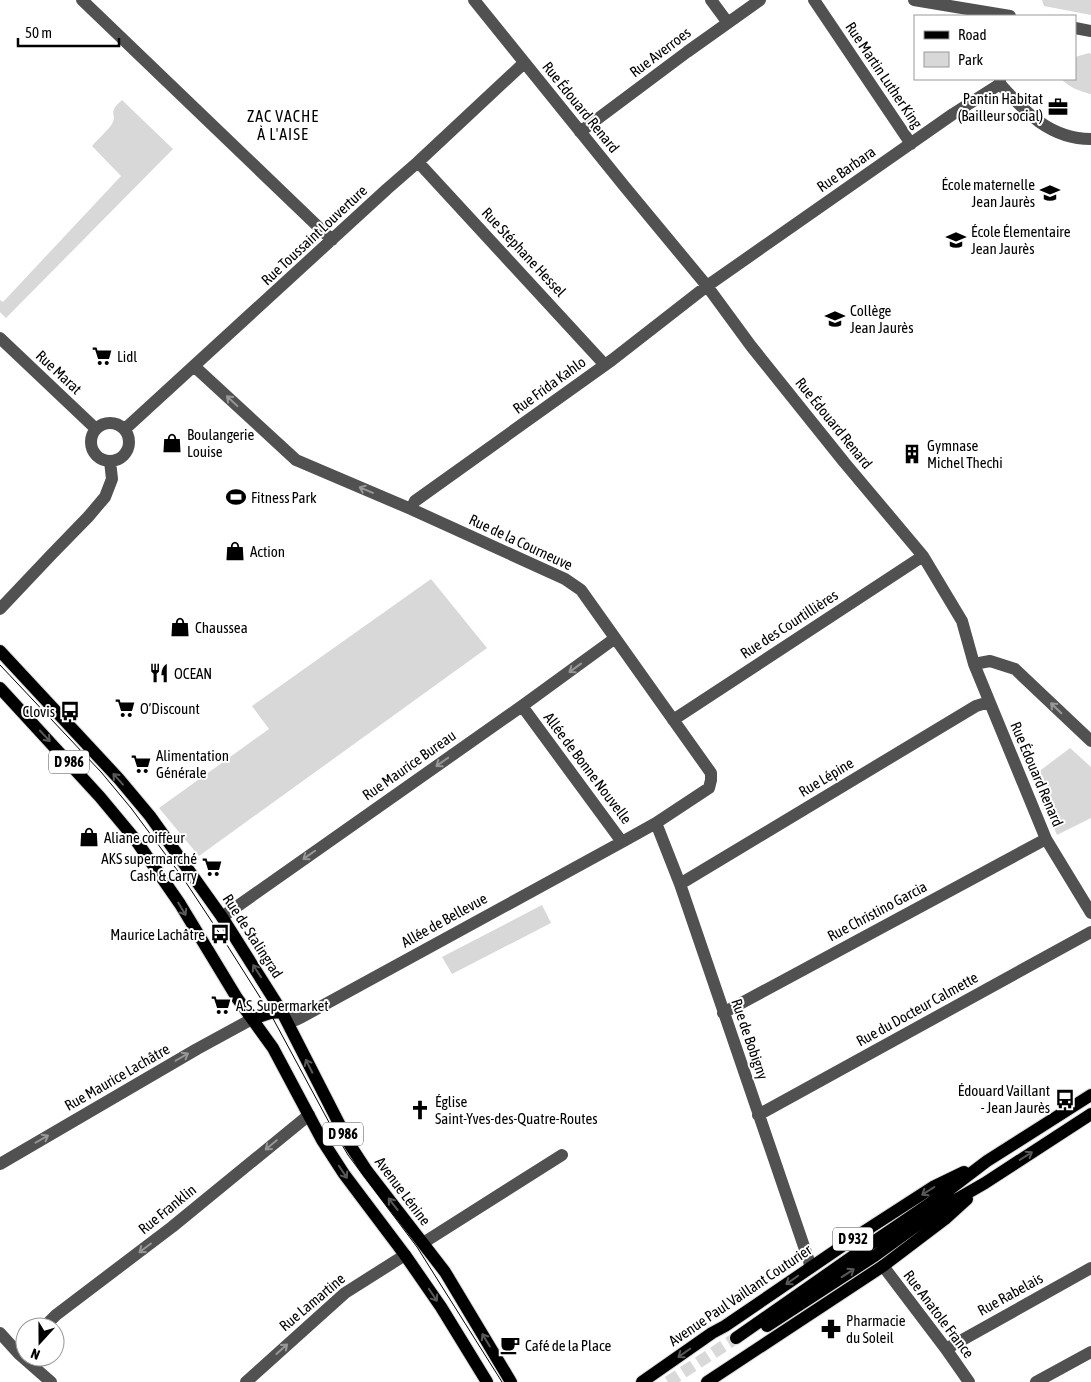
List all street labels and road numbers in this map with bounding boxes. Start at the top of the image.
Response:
street label: Rue Martin Luther King [842,19,926,132]
street label: Rue Averroes [626,24,694,80]
street label: Rue Édouard Renard [539,58,623,156]
street label: Rue Barbara [814,143,878,195]
street label: Rue Toussaint Louverture [258,182,370,288]
street label: Rue Stéphane Hessel [478,204,570,300]
street label: Rue Marat [33,347,85,397]
street label: Rue Frida Kahlo [509,353,589,417]
street label: Rue Édouard Renard [792,374,876,472]
street label: Rue de la Courneuve [467,511,576,573]
street label: Rue des Courtillières [737,586,841,662]
street label: Allée de Bonne Nouvelle [541,709,635,827]
street label: Rue Édouard Renard [1007,719,1067,829]
street label: Rue Maurice Bureau [359,726,459,804]
road number: D 986 [49,750,89,774]
street label: Rue Lépine [796,754,857,800]
street label: Rue Christino Garcia [824,878,930,944]
street label: Allée de Bellevue [398,889,490,951]
street label: Rue de Stalingrad [220,891,286,981]
street label: Rue du Docteur Calmette [853,968,981,1049]
street label: Rue de Bobigny [728,996,772,1082]
street label: Rue Maurice Lachâtre [62,1040,173,1114]
road number: D 986 [323,1122,363,1146]
street label: Avenue Lénine [372,1154,434,1229]
street label: Rue Franklin [135,1181,199,1237]
road number: D 932 [833,1228,873,1250]
street label: Avenue Paul Vaillant Couturier [665,1241,815,1349]
street label: Rue Anatole France [900,1267,978,1361]
street label: Rue Rabelais [975,1269,1045,1319]
street label: Rue Lamartine [276,1270,348,1334]

